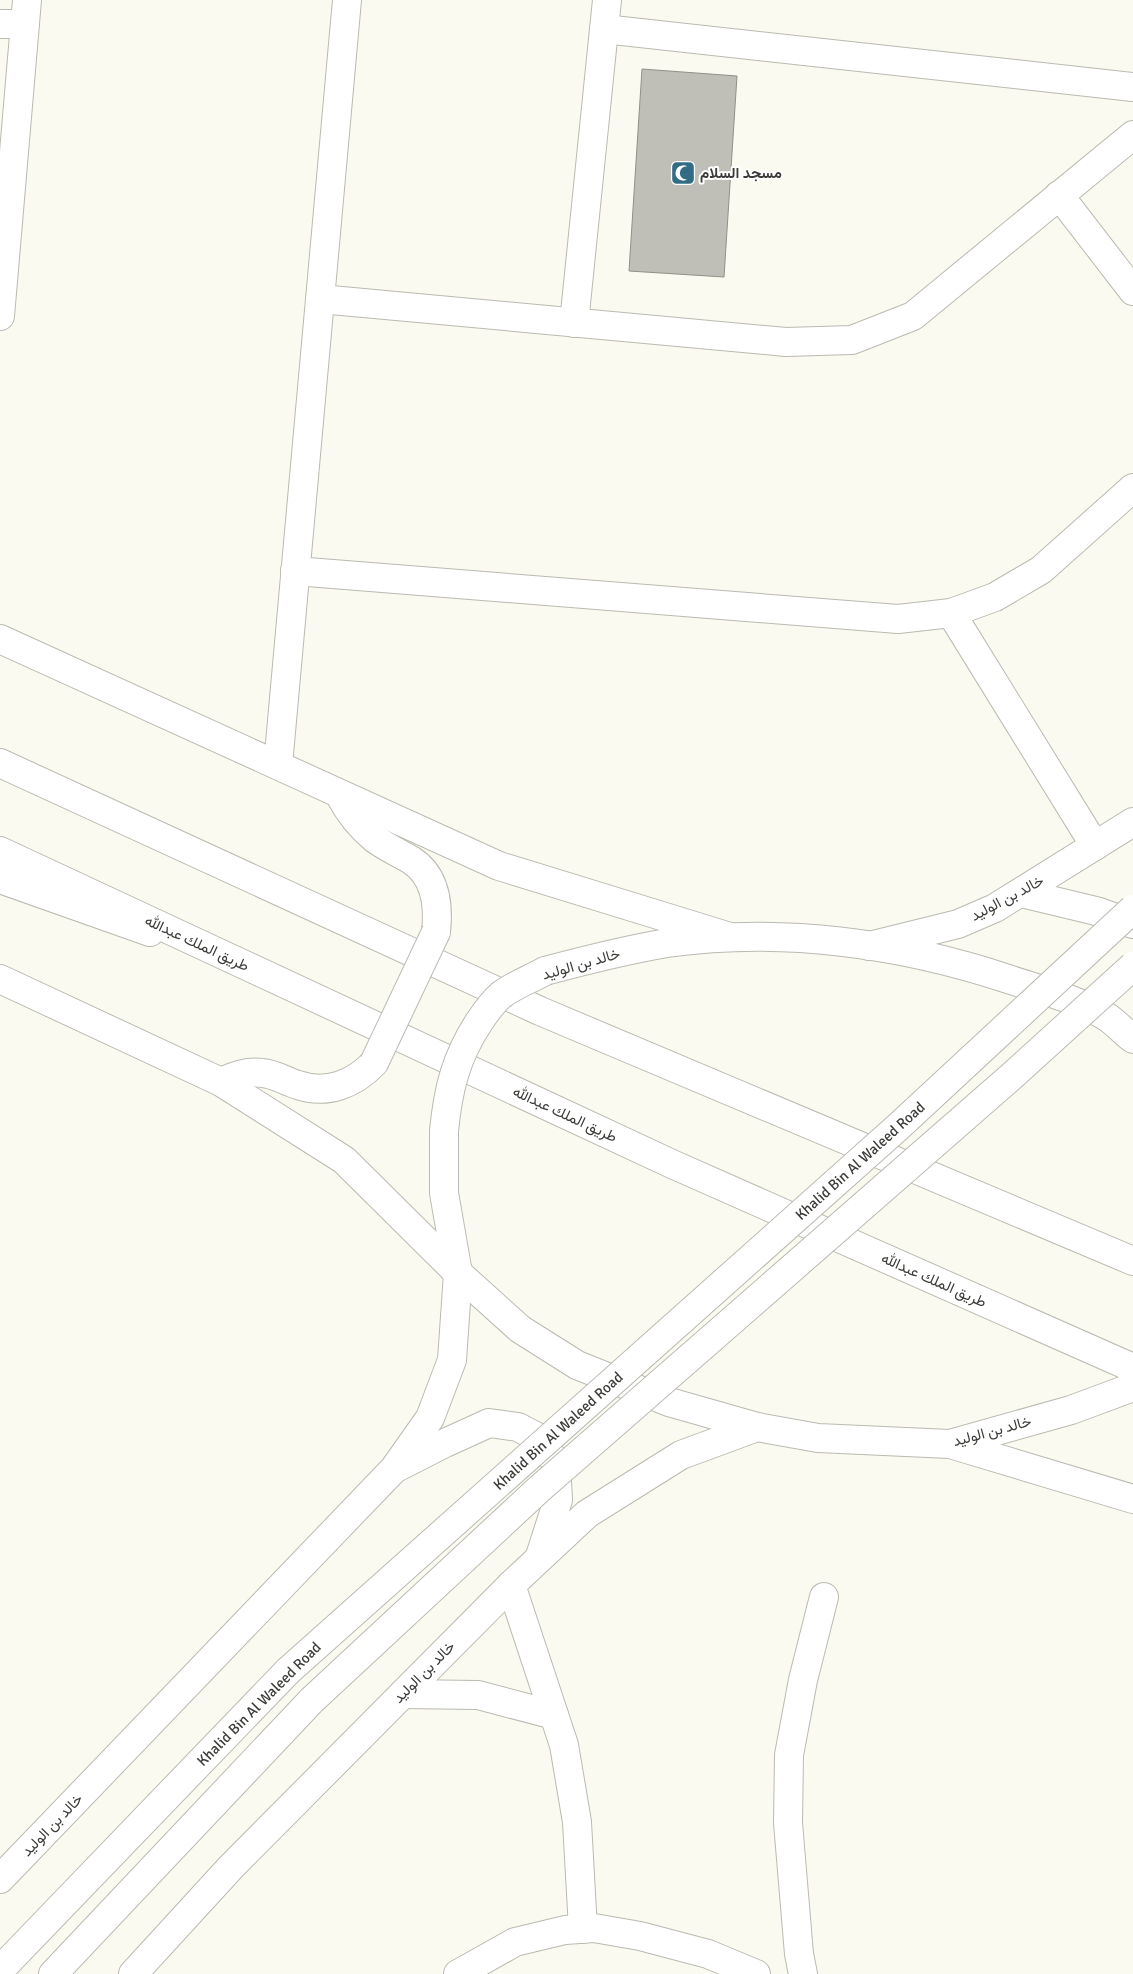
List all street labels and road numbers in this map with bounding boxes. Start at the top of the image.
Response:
street label: خالد بن الوليد [967,871,1047,926]
street label: طريق الملك عبدالله [142,911,252,976]
street label: خالد بن الوليد [540,944,622,985]
street label: طريق الملك عبدالله [510,1082,620,1147]
street label: Khalid Bin Al Waleed Road [792,1098,929,1224]
street label: طريق الملك عبدالله [878,1249,990,1312]
street label: Khalid Bin Al Waleed Road [490,1368,627,1494]
street label: خالد بن الوليد [951,1412,1033,1451]
street label: خالد بن الوليد [389,1637,459,1707]
street label: Khalid Bin Al Waleed Road [193,1638,325,1770]
street label: خالد بن الوليد [18,1790,87,1861]

